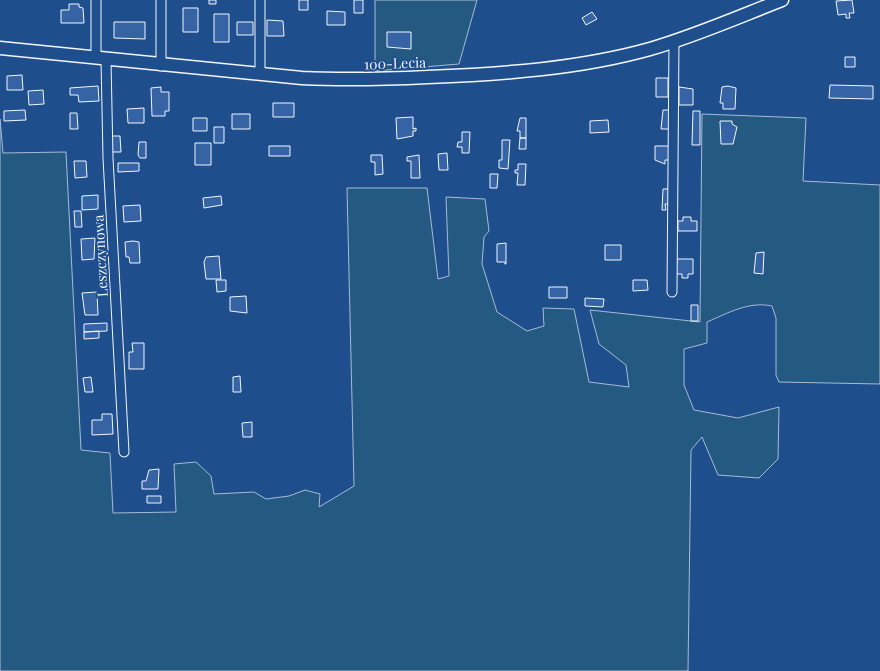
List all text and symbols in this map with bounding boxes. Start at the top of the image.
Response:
street label: 100-Lecia [364,52,426,74]
street label: Leszczynowa [88,214,112,298]

